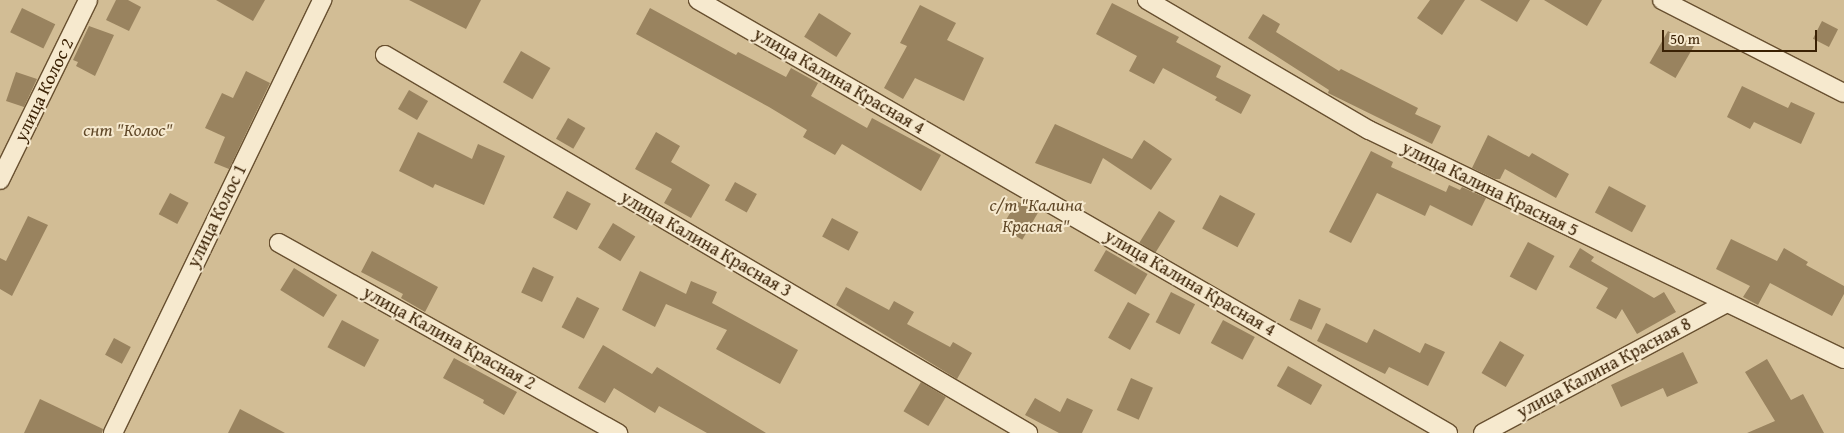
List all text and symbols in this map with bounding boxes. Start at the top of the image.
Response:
scale bar [1664,20,1819,52]
street label: улица Калина Красная 4 [750,23,928,139]
text: 50 m [1670,28,1700,49]
street label: улица Колос 2 [10,35,78,145]
park label: снт "Колос" [83,119,173,141]
street label: улица Калина Красная 5 [1398,137,1582,241]
street label: улица Колос 1 [183,161,251,271]
street label: улица Калина Красная 3 [617,186,795,302]
park label: с/т "Калина Красная" [990,195,1082,238]
street label: улица Калина Красная 4 [1101,225,1279,341]
street label: улица Калина Красная 2 [359,282,539,394]
street label: улица Калина Красная 8 [1513,313,1695,423]

